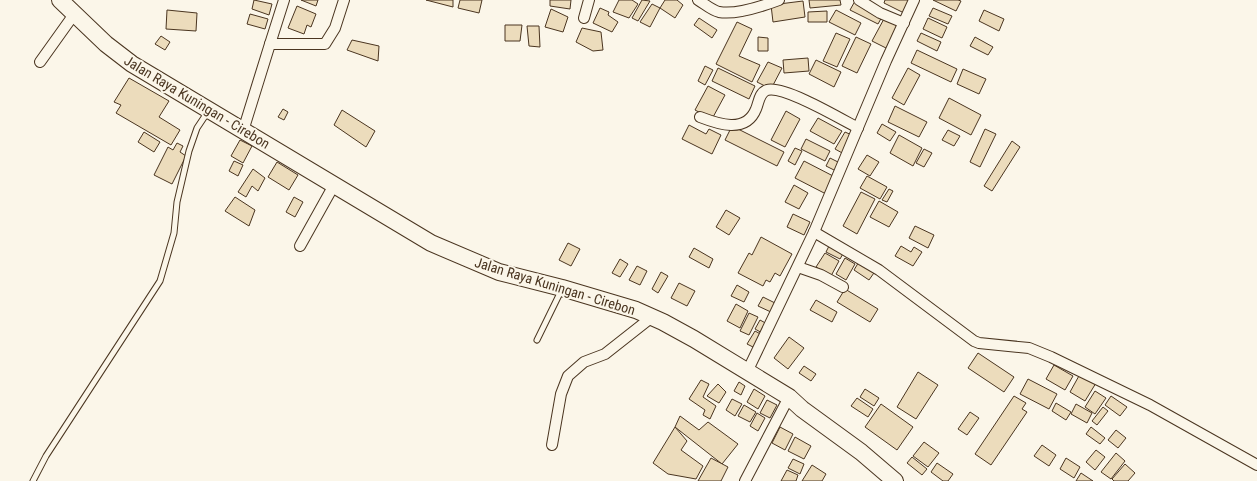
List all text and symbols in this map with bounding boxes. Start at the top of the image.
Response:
street label: Jalan Raya Kuningan - Cirebon [121,52,273,152]
street label: Jalan Raya Kuningan - Cirebon [473,254,637,318]

